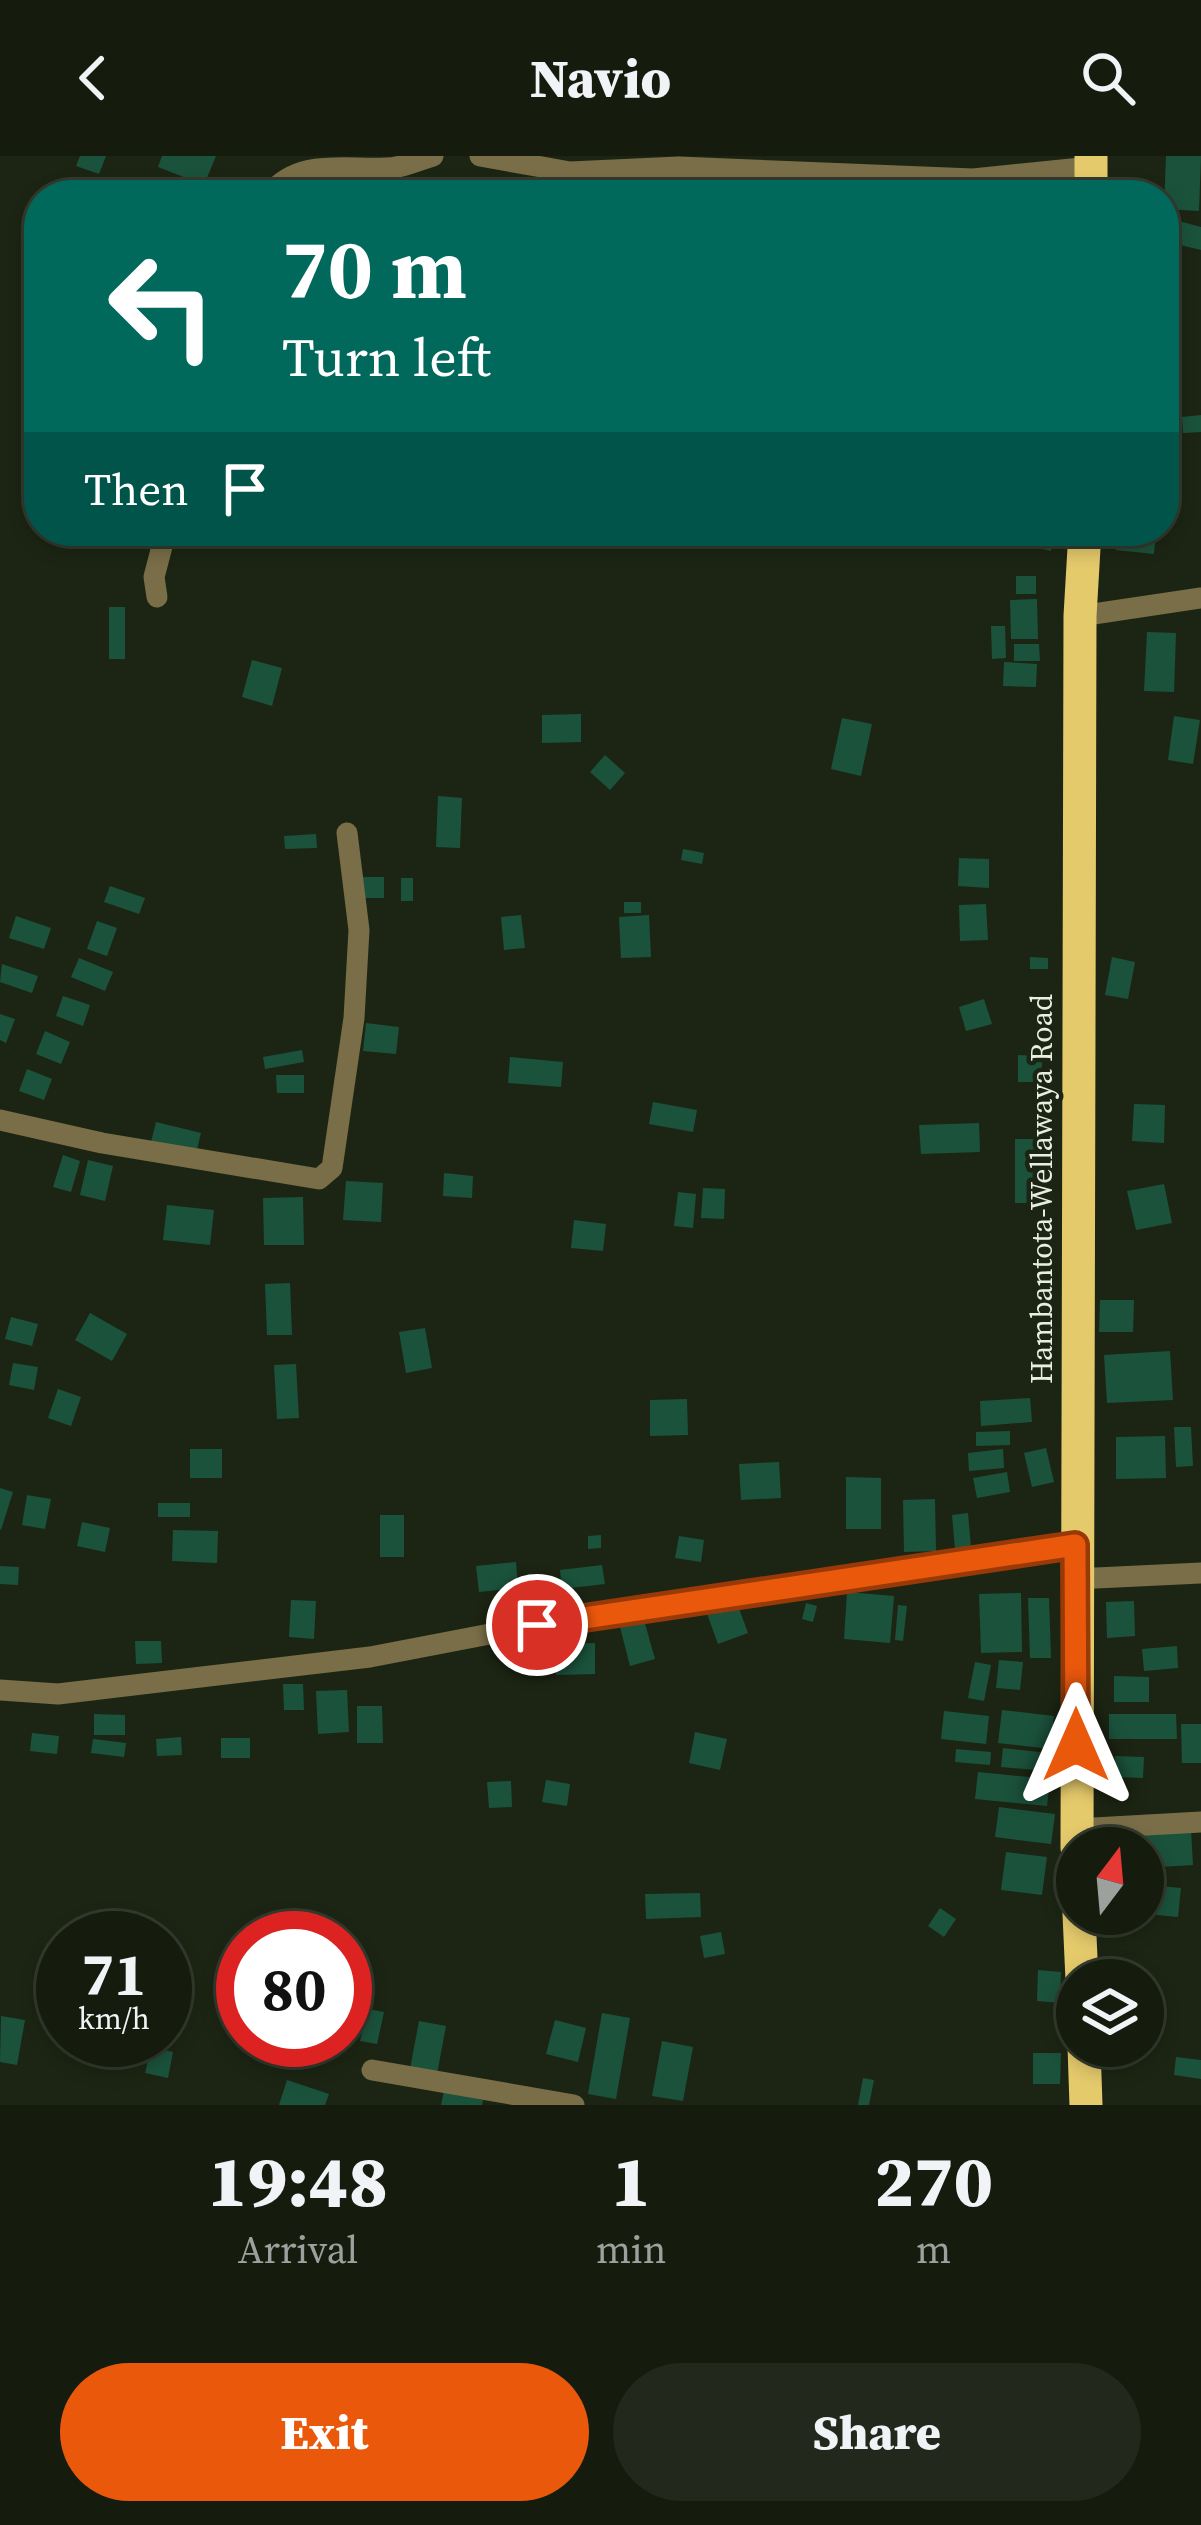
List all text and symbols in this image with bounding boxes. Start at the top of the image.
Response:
text: Navio [530,41,671,115]
icon: back [60,45,126,111]
icon: search [1075,45,1141,111]
text: 70 m [282,211,467,326]
icon: left [84,228,240,384]
text: Turn left [282,320,491,394]
icon: arrive [212,456,278,522]
text: Then [84,458,188,520]
street label: Hambantota-Wellawaya Road [1021,994,1062,1384]
pin [486,1574,588,1676]
icon: arrive [504,1592,570,1658]
position arrow [1013,1682,1139,1808]
north arrow [1056,1827,1164,1935]
map controls [1056,1827,1164,2067]
speed limit sign: 80 [216,1911,372,2067]
text: 71 [81,1933,147,2015]
button: layers [1056,1959,1164,2067]
text: km/h [78,1998,150,2039]
text: 19:48 [208,2131,388,2230]
text: 1 [611,2131,651,2230]
text: 270 [874,2131,993,2230]
text: Arrival [238,2223,358,2276]
text: min [596,2223,666,2276]
text: m [916,2223,951,2276]
button: Exit [60,2363,589,2501]
button: Share [613,2363,1141,2501]

